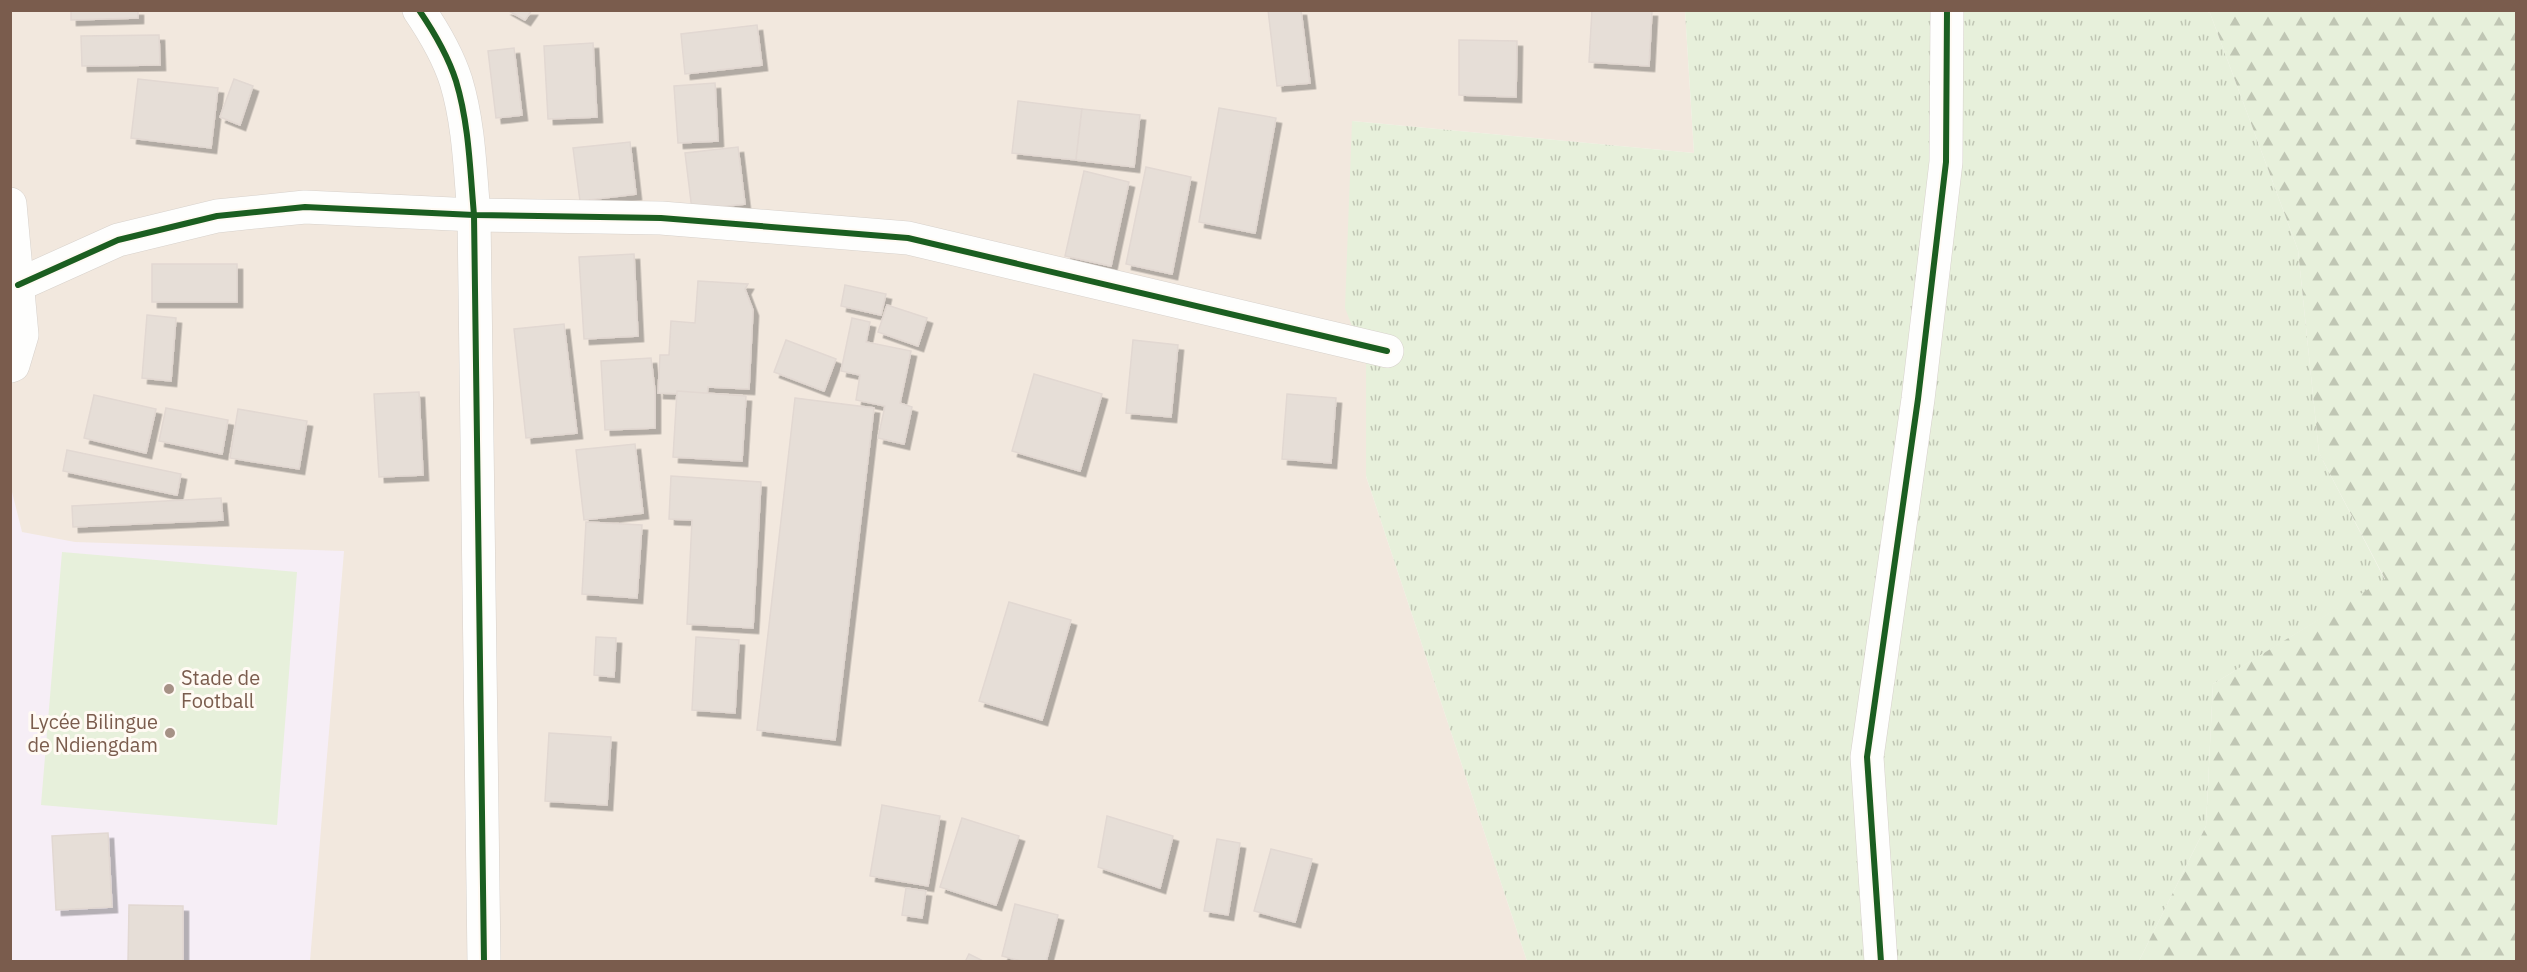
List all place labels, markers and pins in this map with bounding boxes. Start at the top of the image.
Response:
place label: Stade de Football [181,664,260,714]
marker: Stade de Football [162,682,176,696]
place label: Lycée Bilingue de Ndiengdam [27,708,158,758]
marker: Lycée Bilingue de Ndiengdam [163,726,177,740]

